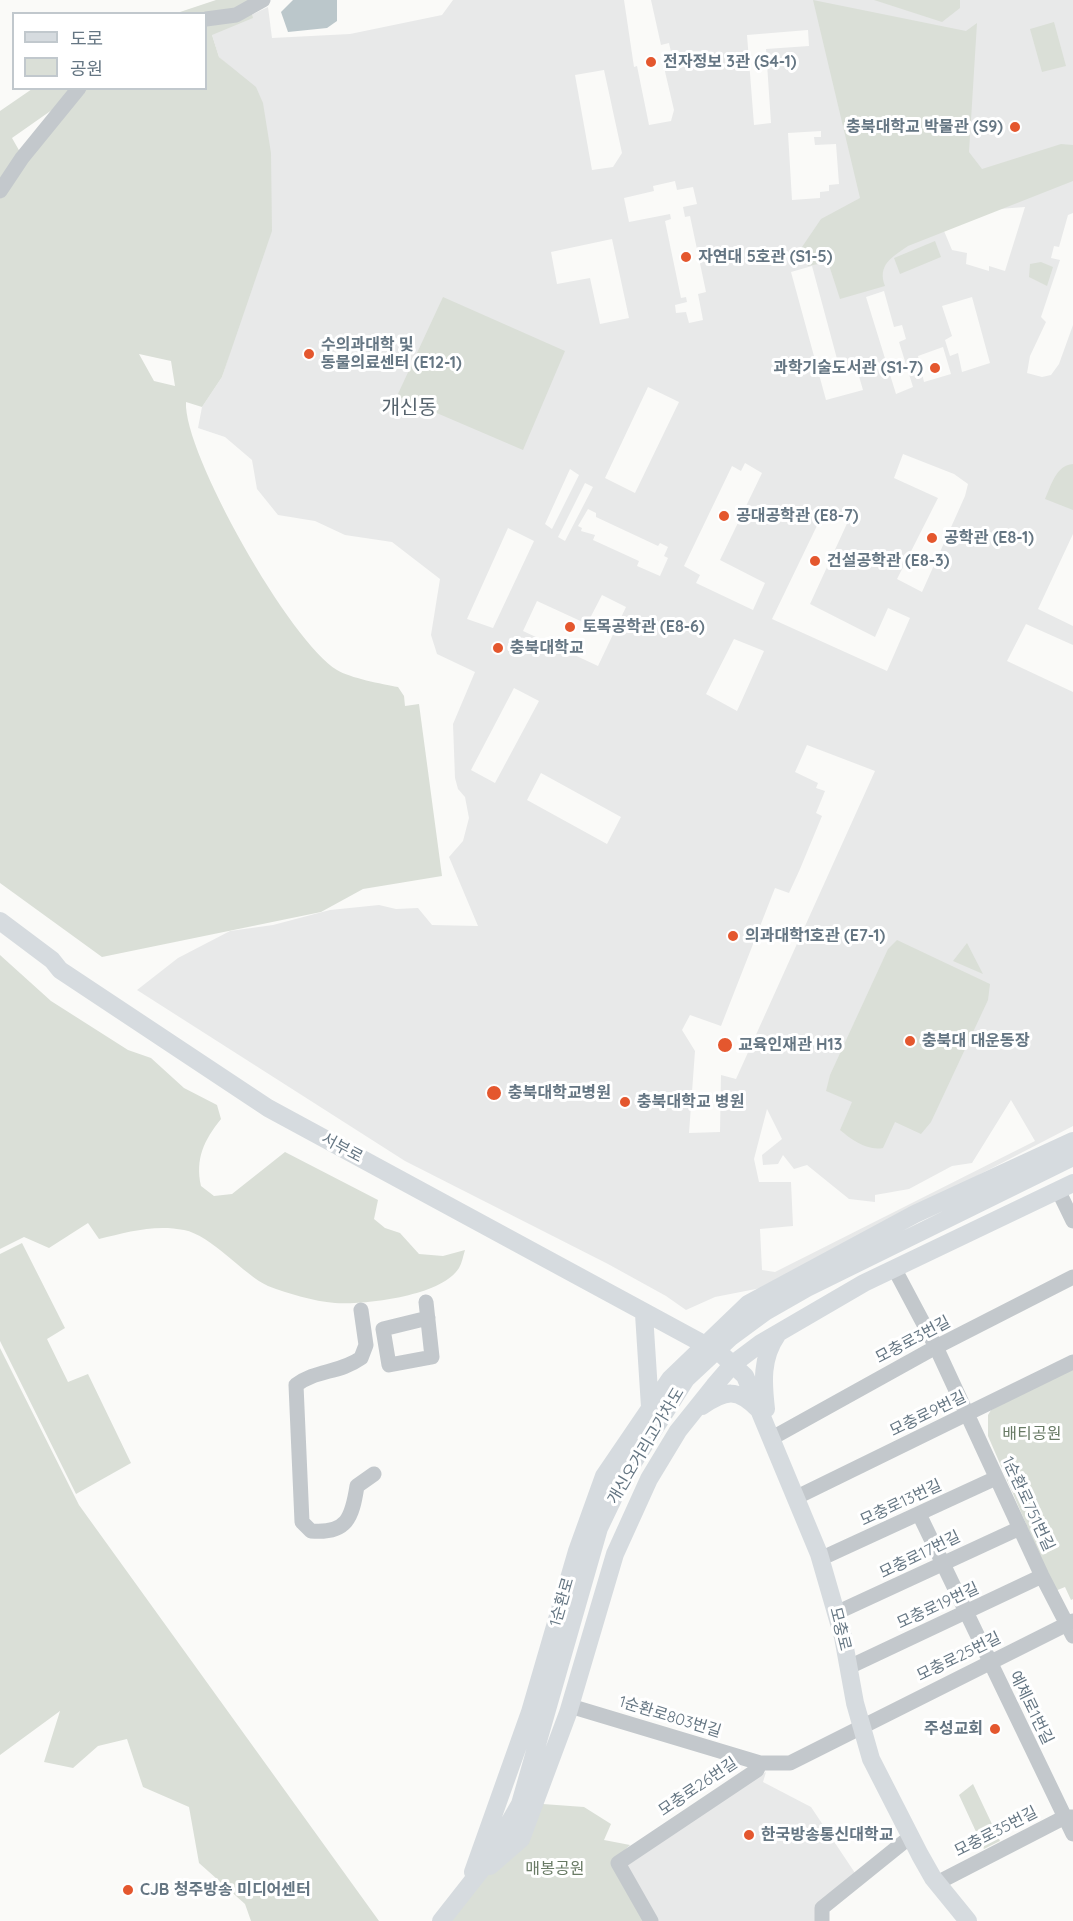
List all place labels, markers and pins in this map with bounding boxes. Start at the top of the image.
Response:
place label: 전자정보 3관 (S4-1) [663,52,796,72]
marker: 전자정보 3관 (S4-1) [644,55,658,69]
place label: 충북대학교 박물관 (S9) [846,117,1003,137]
marker: 충북대학교 박물관 (S9) [1008,120,1022,134]
place label: 자연대 5호관 (S1-5) [698,247,833,267]
marker: 자연대 5호관 (S1-5) [679,250,693,264]
place label: 수의과대학 및 동물의료센터 (E12-1) [321,335,462,373]
marker: 수의과대학 및 동물의료센터 (E12-1) [302,347,316,361]
place label: 과학기술도서관 (S1-7) [773,358,923,378]
marker: 과학기술도서관 (S1-7) [928,361,942,375]
place label: 공대공학관 (E8-7) [736,506,859,526]
marker: 공대공학관 (E8-7) [717,509,731,523]
place label: 공학관 (E8-1) [944,528,1034,548]
marker: 공학관 (E8-1) [925,531,939,545]
place label: 건설공학관 (E8-3) [827,551,949,571]
marker: 건설공학관 (E8-3) [808,554,822,568]
place label: 토목공학관 (E8-6) [582,617,705,637]
marker: 토목공학관 (E8-6) [563,620,577,634]
place label: 충북대학교 [510,638,584,658]
marker: 충북대학교 [491,641,505,655]
place label: 의과대학1호관 (E7-1) [745,926,885,946]
marker: 의과대학1호관 (E7-1) [726,929,740,943]
place label: 충북대 대운동장 [922,1031,1030,1051]
marker: 충북대 대운동장 [903,1034,917,1048]
place label: 교육인재관 H13 [738,1035,842,1055]
marker: 교육인재관 H13 [716,1036,734,1054]
place label: 충북대학교병원 [508,1083,611,1103]
marker: 충북대학교병원 [485,1084,503,1102]
place label: 충북대학교 병원 [637,1092,745,1112]
marker: 충북대학교 병원 [618,1095,632,1109]
place label: 주성교회 [924,1719,983,1739]
marker: 주성교회 [988,1722,1002,1736]
place label: 한국방송통신대학교 [761,1825,893,1845]
marker: 한국방송통신대학교 [742,1828,756,1842]
place label: CJB 청주방송 미디어센터 [140,1880,311,1900]
marker: CJB 청주방송 미디어센터 [121,1883,135,1897]

